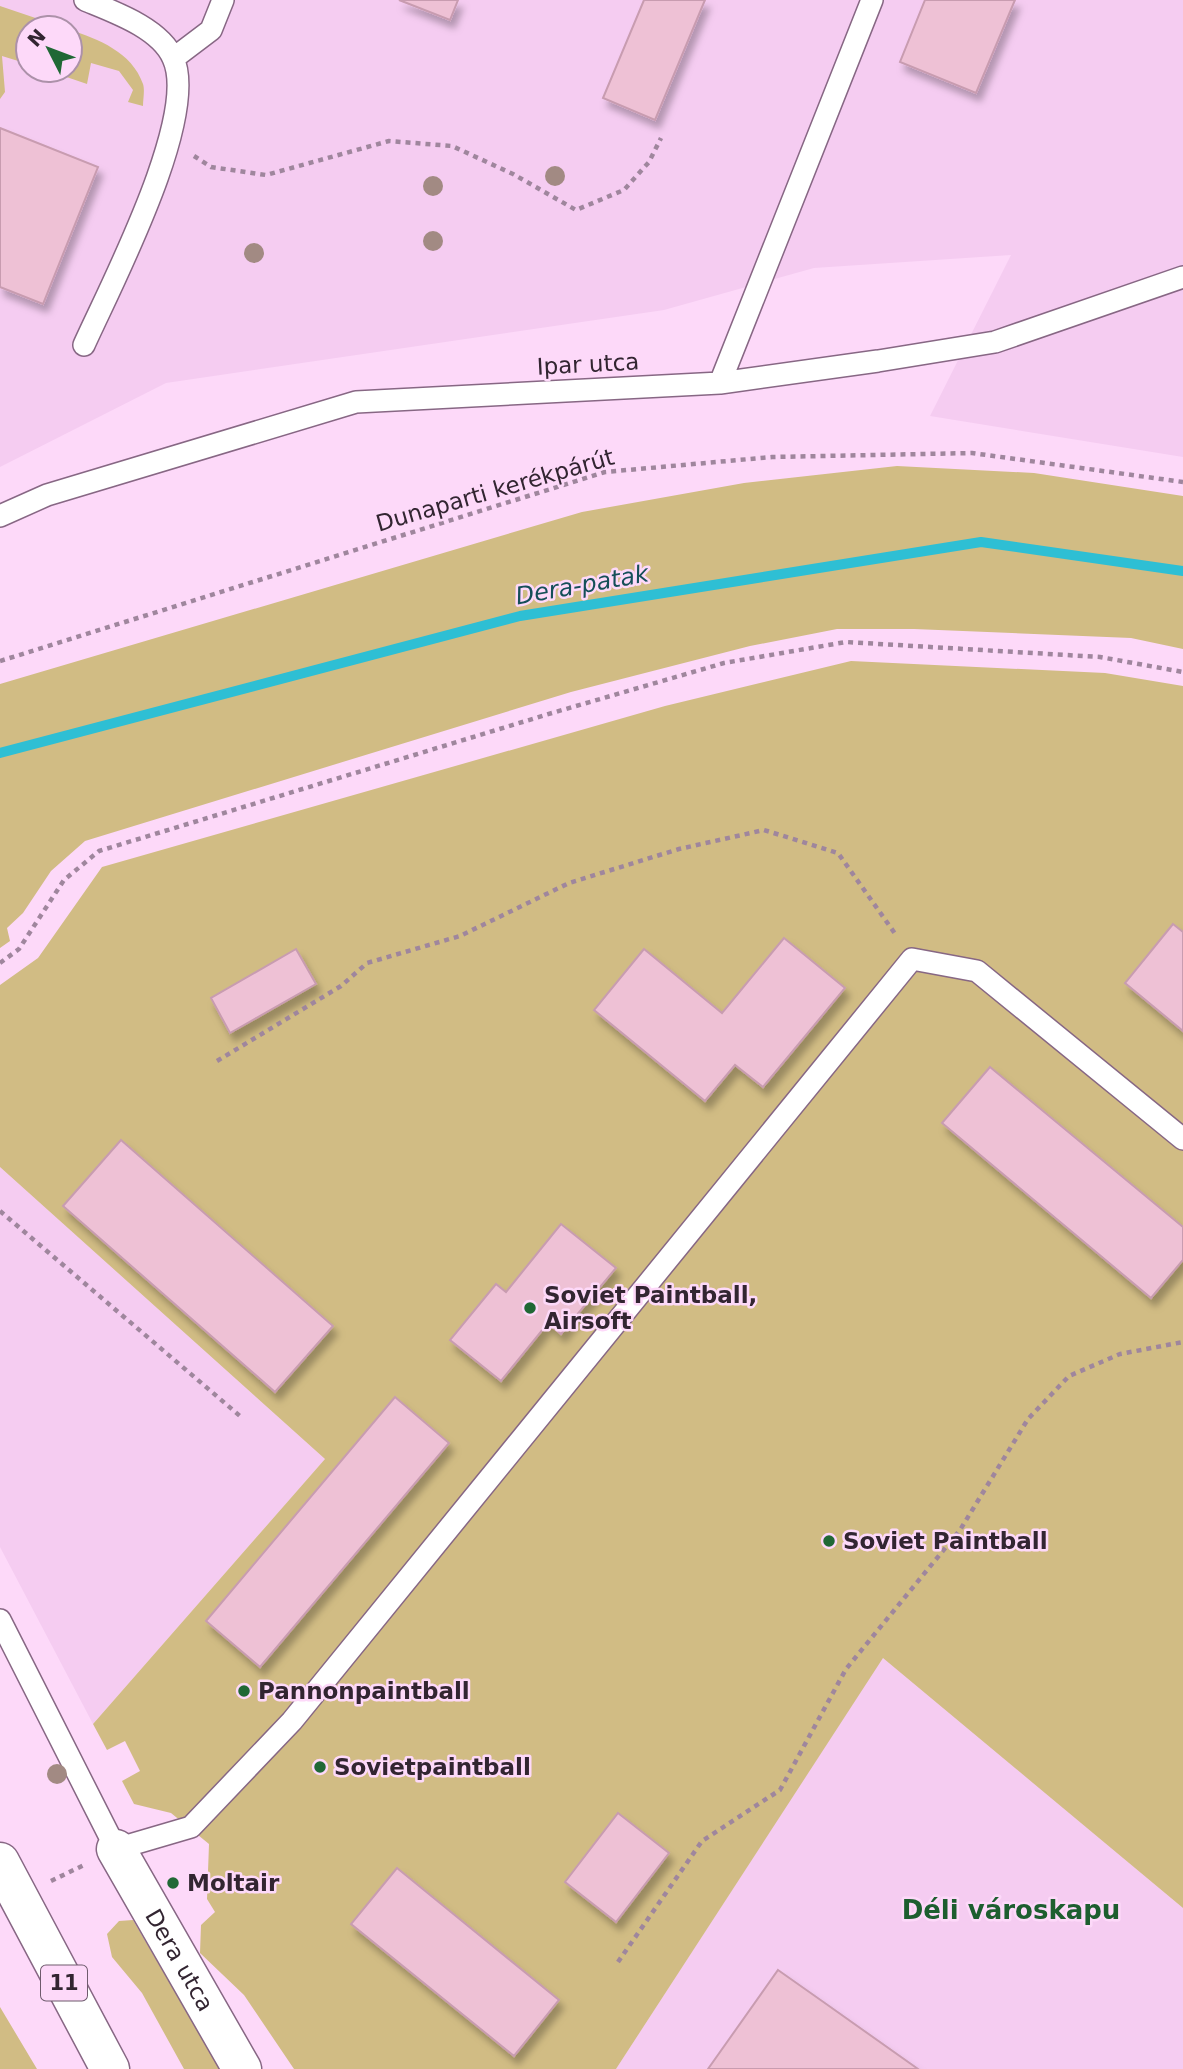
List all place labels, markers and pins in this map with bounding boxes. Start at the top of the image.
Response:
place label: Soviet Paintball, Airsoft [544,1282,757,1334]
marker: Soviet Paintball, Airsoft [522,1300,538,1316]
place label: Soviet Paintball [843,1528,1048,1554]
marker: Soviet Paintball [821,1533,837,1549]
place label: Pannonpaintball [258,1678,470,1704]
marker: Pannonpaintball [236,1683,252,1699]
place label: Sovietpaintball [334,1754,531,1780]
marker: Sovietpaintball [312,1759,328,1775]
place label: Moltair [187,1870,280,1896]
marker: Moltair [165,1875,181,1891]

